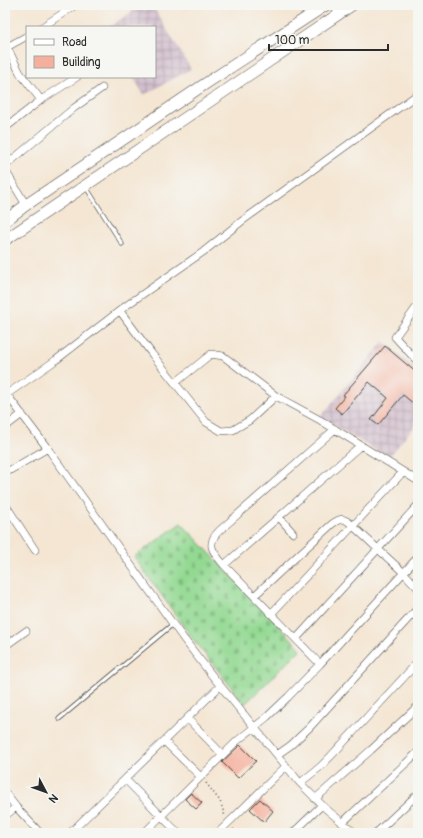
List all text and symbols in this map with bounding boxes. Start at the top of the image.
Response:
legend [26,26,156,78]
scale bar [269,26,388,52]
text: 100 m [275,33,310,48]
text: Road [62,35,87,50]
text: Building [62,55,101,70]
north arrow [26,772,66,812]
text: N [45,791,61,806]

